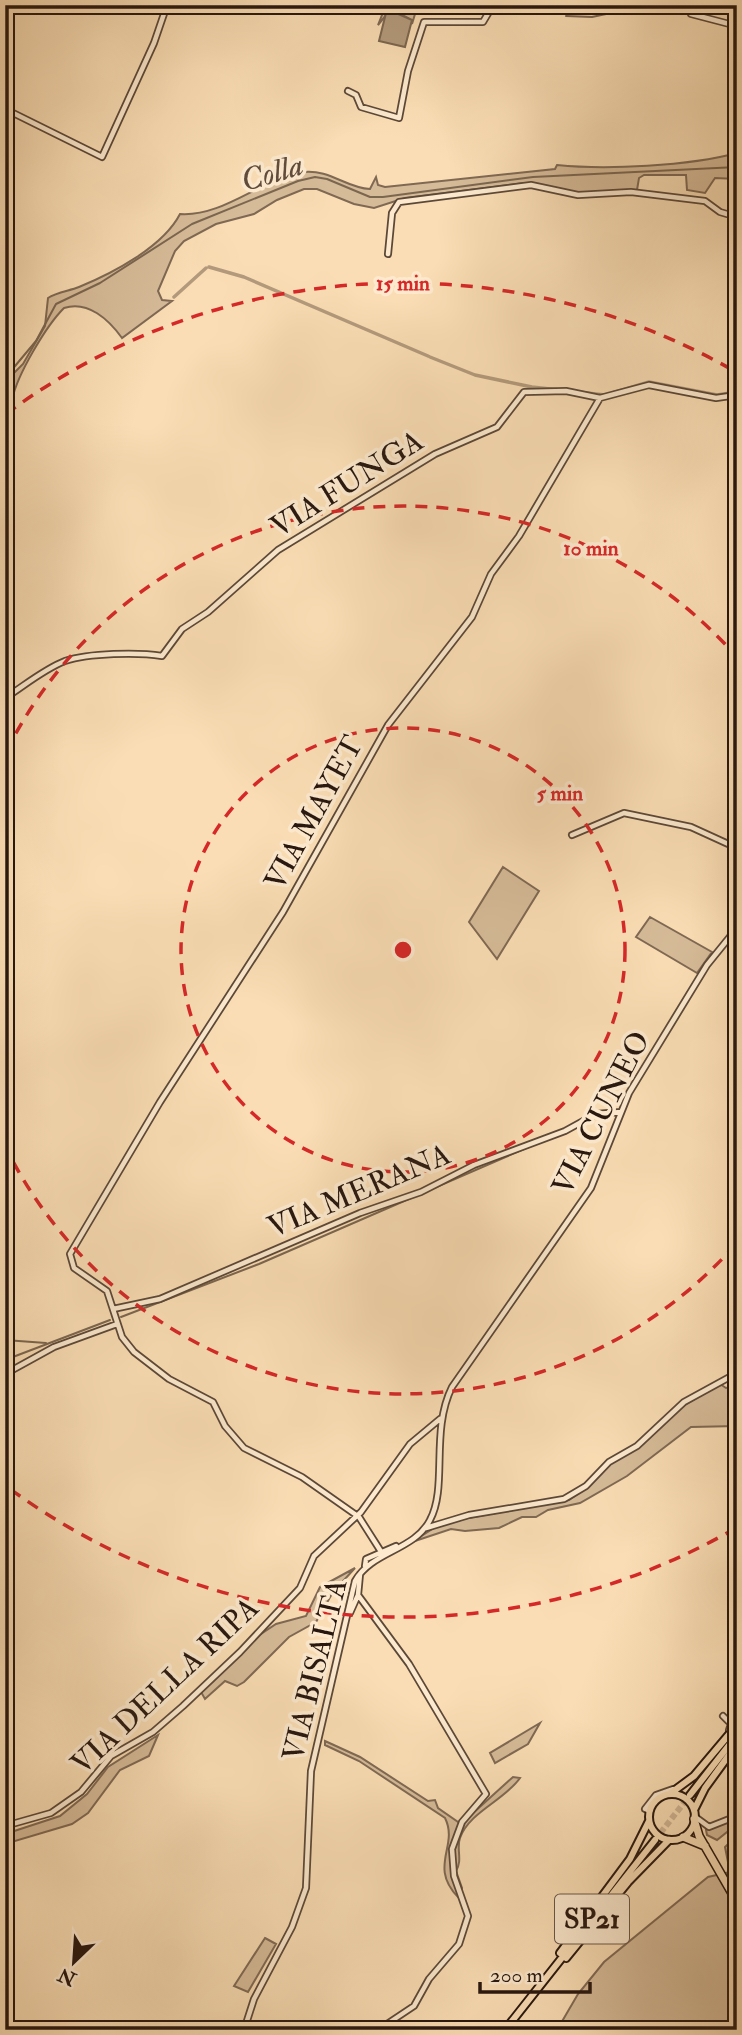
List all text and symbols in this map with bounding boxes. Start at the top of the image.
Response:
water label: Colla [236,145,308,201]
text: 15 min [376,270,430,297]
street label: VIA FUNGA [264,422,430,546]
text: 10 min [563,535,619,562]
street label: VIA MAYET [256,729,372,897]
text: 5 min [537,780,583,807]
centre of rings [391,938,415,962]
street label: VIA CUNEO [544,1025,658,1201]
street label: VIA MERANA [262,1136,456,1246]
street label: VIA BISALTA [275,1575,355,1765]
street label: VIA DELLA RIPA [64,1590,266,1782]
road number: SP21 [555,1895,629,1944]
north arrow [38,1926,108,1996]
scale bar [480,1951,590,1995]
text: N [54,1962,81,1991]
text: 200 m [490,1962,543,1989]

